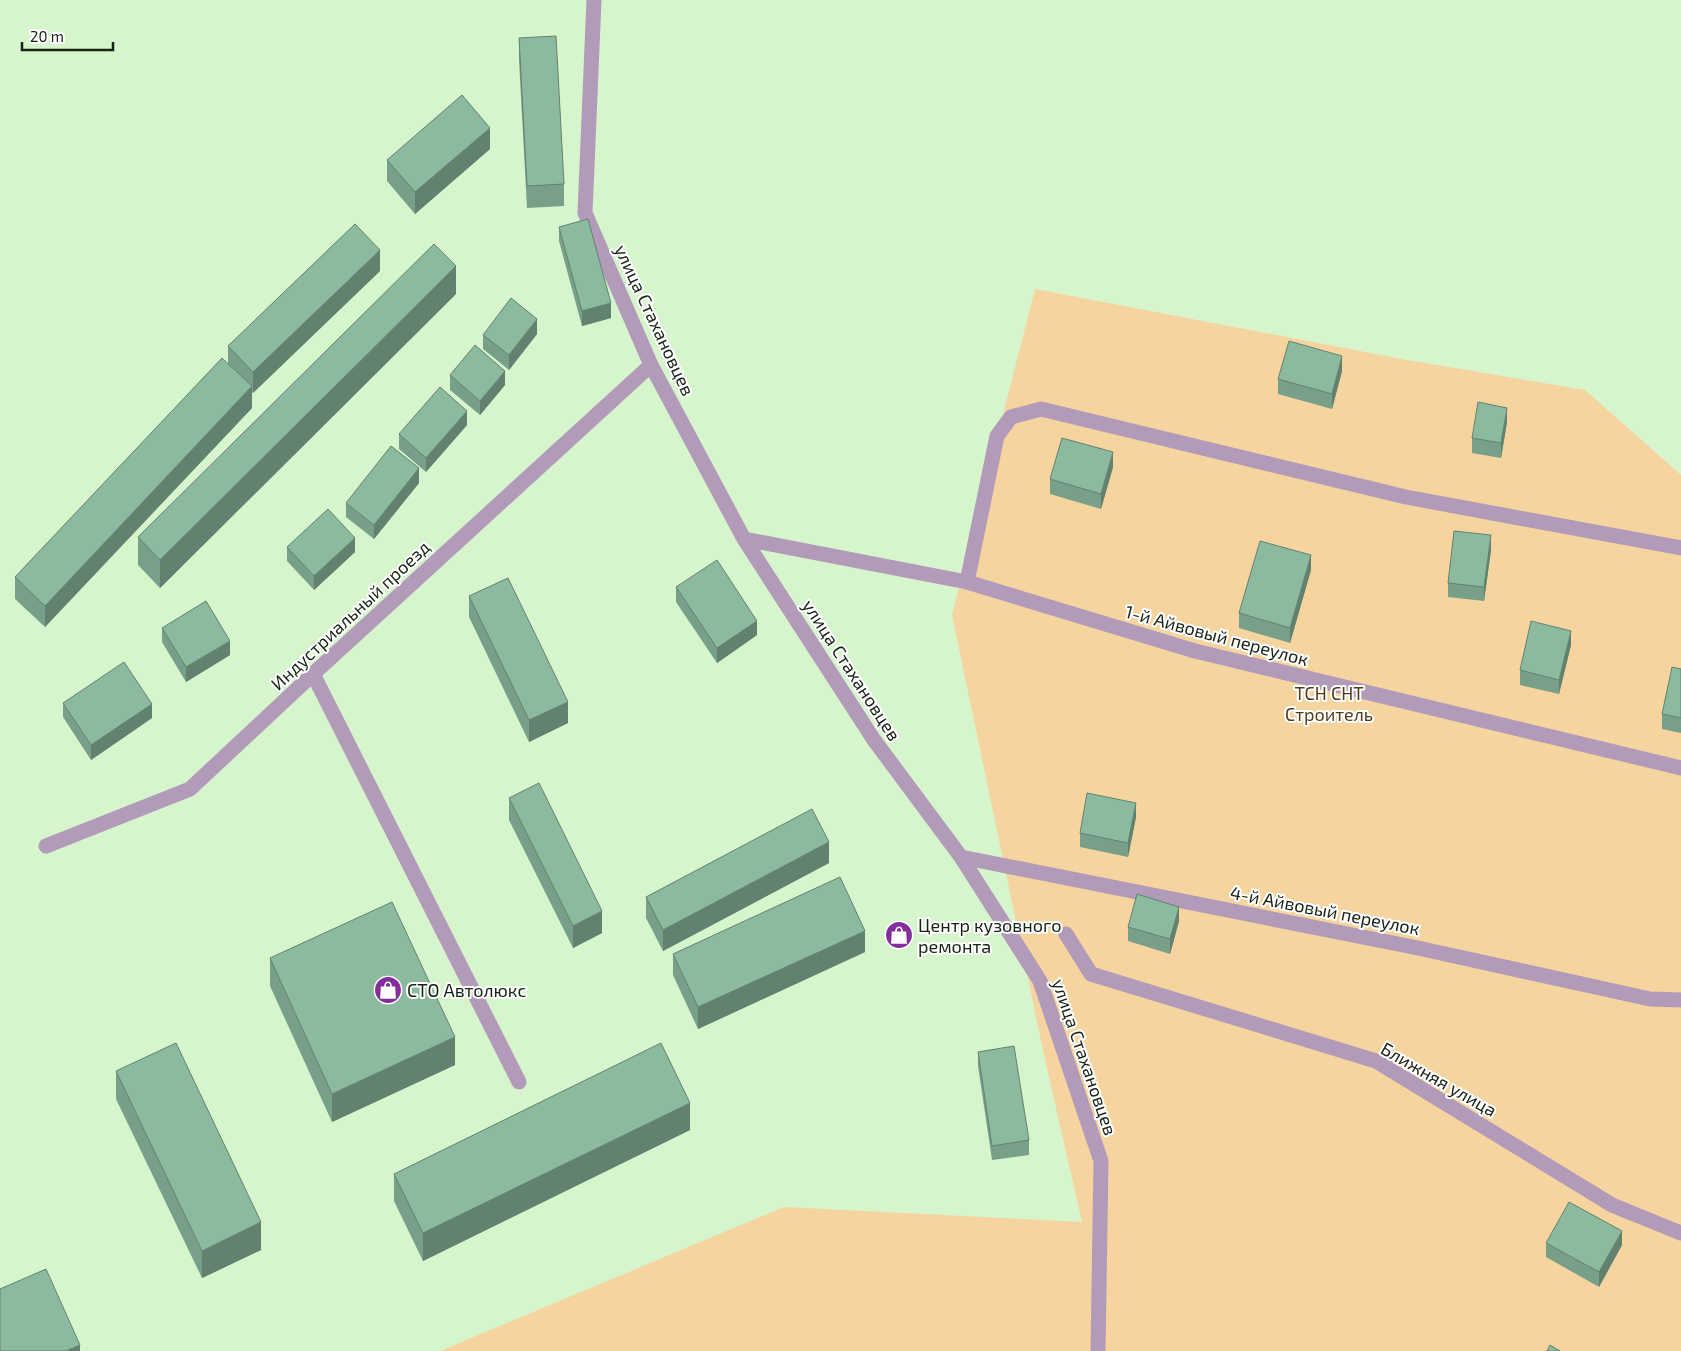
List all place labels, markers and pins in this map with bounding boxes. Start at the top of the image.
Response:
place label: Центр кузовного ремонта [918,914,1062,957]
shop icon: Центр кузовного ремонта [884,920,914,950]
shop icon: СТО Автолюкс [373,975,403,1005]
place label: СТО Автолюкс [407,979,526,1001]

